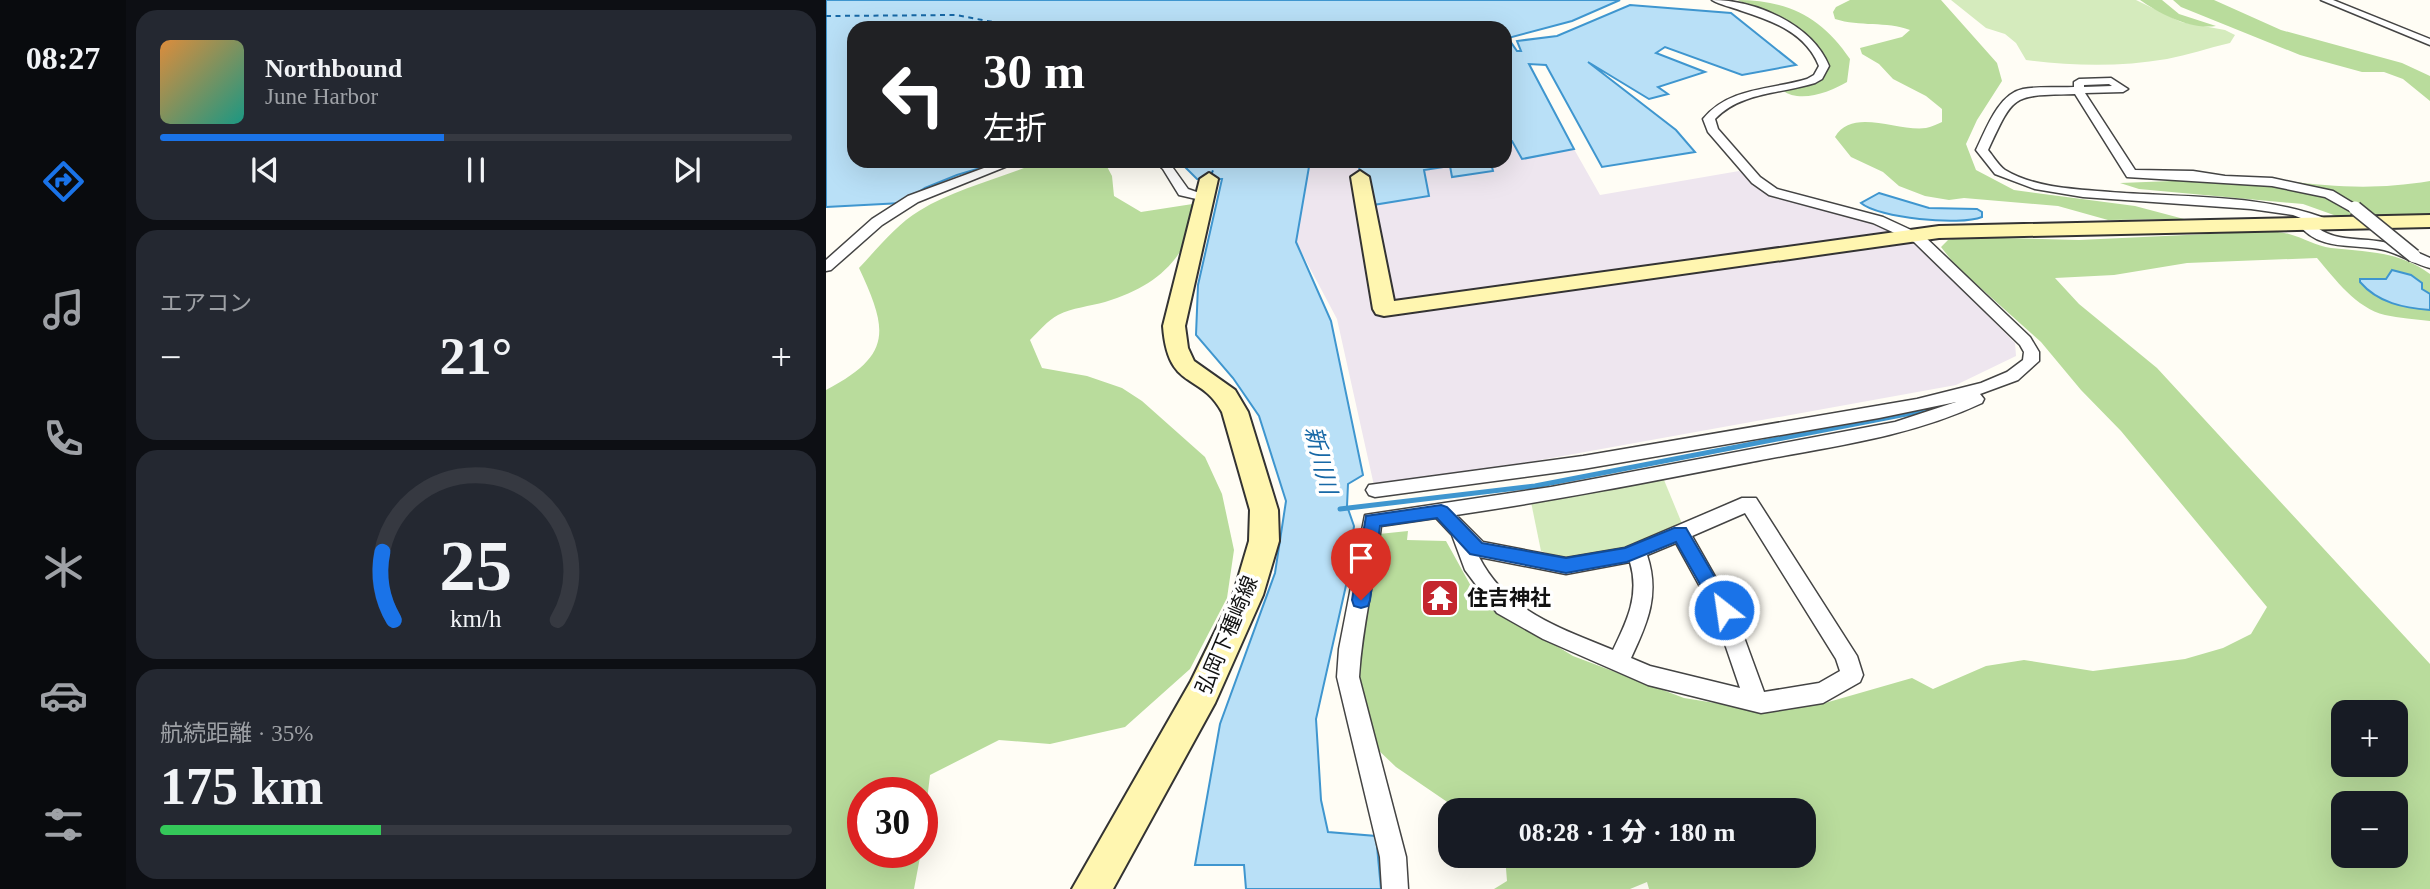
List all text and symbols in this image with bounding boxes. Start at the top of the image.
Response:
text: 08:27 [26,40,100,76]
text: 30 m [983,44,1085,99]
icon: left [868,49,959,140]
text: Northbound [265,54,402,83]
text: June Harbor [265,84,378,109]
text: 左折 [983,110,1047,146]
icon: previous [246,151,284,189]
icon: pause [457,151,495,189]
icon: next [668,151,706,189]
icon: directions [39,157,88,206]
icon: music [39,285,88,334]
text: エアコン [160,291,252,316]
text: 21° [440,328,512,385]
text: − [160,336,181,378]
text: + [771,336,792,378]
icon: phone [39,414,88,463]
water label: 新川川 [1300,424,1342,500]
text: 25 [440,526,512,607]
pin [1331,528,1391,600]
icon: arrive [1342,539,1380,577]
icon: climate [39,543,88,592]
street label: 弘岡下種崎線 [1191,572,1263,698]
position arrow [1687,573,1761,647]
temple icon: 住吉神社 [1419,577,1461,619]
place label: 住吉神社 [1467,586,1551,610]
text: km/h [450,605,502,632]
icon: car [39,671,88,720]
map controls [2331,700,2408,868]
button: + [2331,700,2408,777]
text: 航続距離 · 35% [160,721,313,746]
text: 175 km [160,758,323,815]
speed limit sign: 30 [847,777,938,868]
button: − [2331,791,2408,868]
icon: filters [39,800,88,849]
text: 08:28 · 1 分 · 180 m [1519,818,1735,847]

